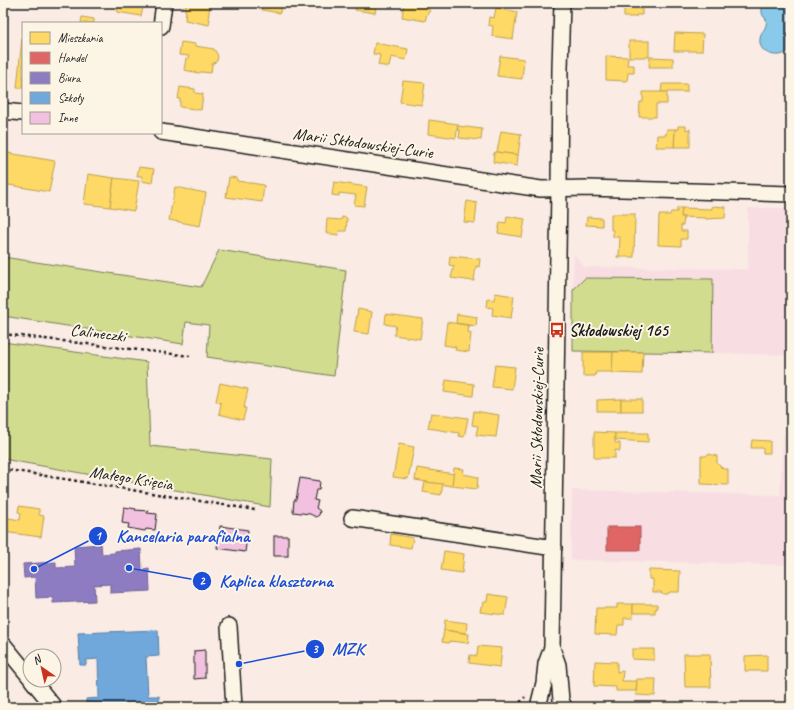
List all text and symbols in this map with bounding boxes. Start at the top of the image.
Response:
legend [22,22,162,134]
text: Mieszkania [58,30,104,46]
text: Handel [58,50,88,66]
text: Biura [58,70,81,86]
text: Szkoły [58,90,84,106]
text: Inne [58,110,78,126]
street label: Marii Skłodowskiej-Curie [292,123,436,163]
street label: Calineczki [69,319,129,347]
place label: Skłodowskiej 165 [569,320,669,341]
bus stop icon: Skłodowskiej 165 [548,321,566,339]
street label: Marii Skłodowskiej-Curie [525,346,549,489]
street label: Małego Księcia [88,461,175,495]
callout: Kancelaria parafialna [88,521,258,551]
text: Kancelaria parafialna [116,525,251,547]
text: 1 [95,528,102,544]
callout: Kaplica klasztorna [192,566,341,596]
text: Kaplica klasztorna [219,570,334,592]
text: 2 [199,573,206,589]
callout: MZK [305,634,372,664]
text: MZK [332,638,368,660]
text: 3 [312,641,319,657]
north arrow [22,648,62,688]
text: N [30,651,45,667]

